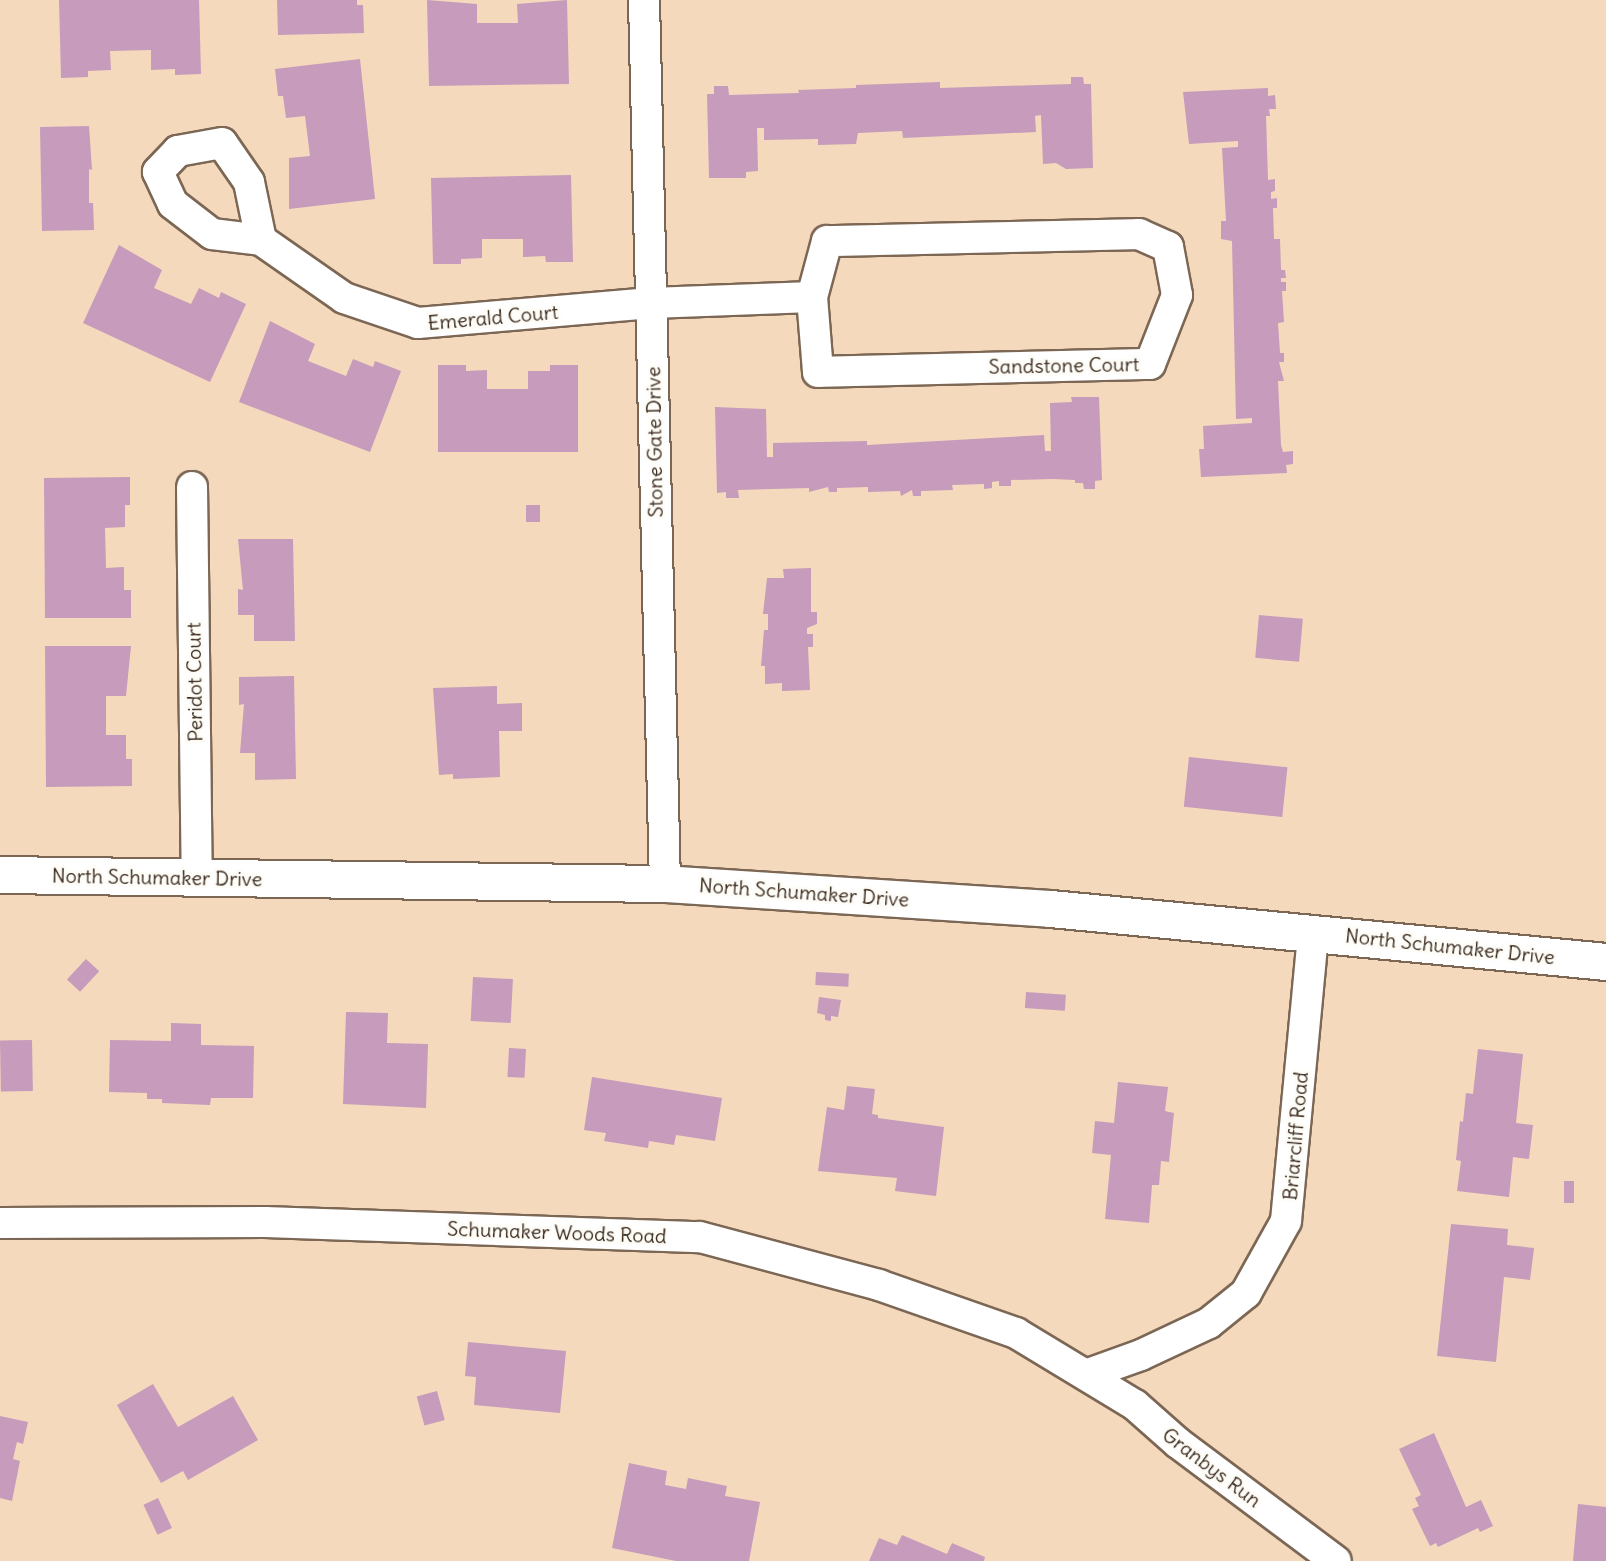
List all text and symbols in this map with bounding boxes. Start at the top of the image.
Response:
street label: Emerald Court [427,299,559,335]
street label: Sandstone Court [988,352,1140,378]
street label: Stone Gate Drive [641,366,667,518]
street label: Peridot Court [181,622,207,742]
street label: North Schumaker Drive [52,863,262,891]
street label: North Schumaker Drive [698,873,910,911]
street label: North Schumaker Drive [1344,923,1556,969]
street label: Briarcliff Road [1277,1071,1313,1201]
street label: Schumaker Woods Road [447,1216,667,1248]
street label: Granbys Run [1158,1422,1266,1512]

